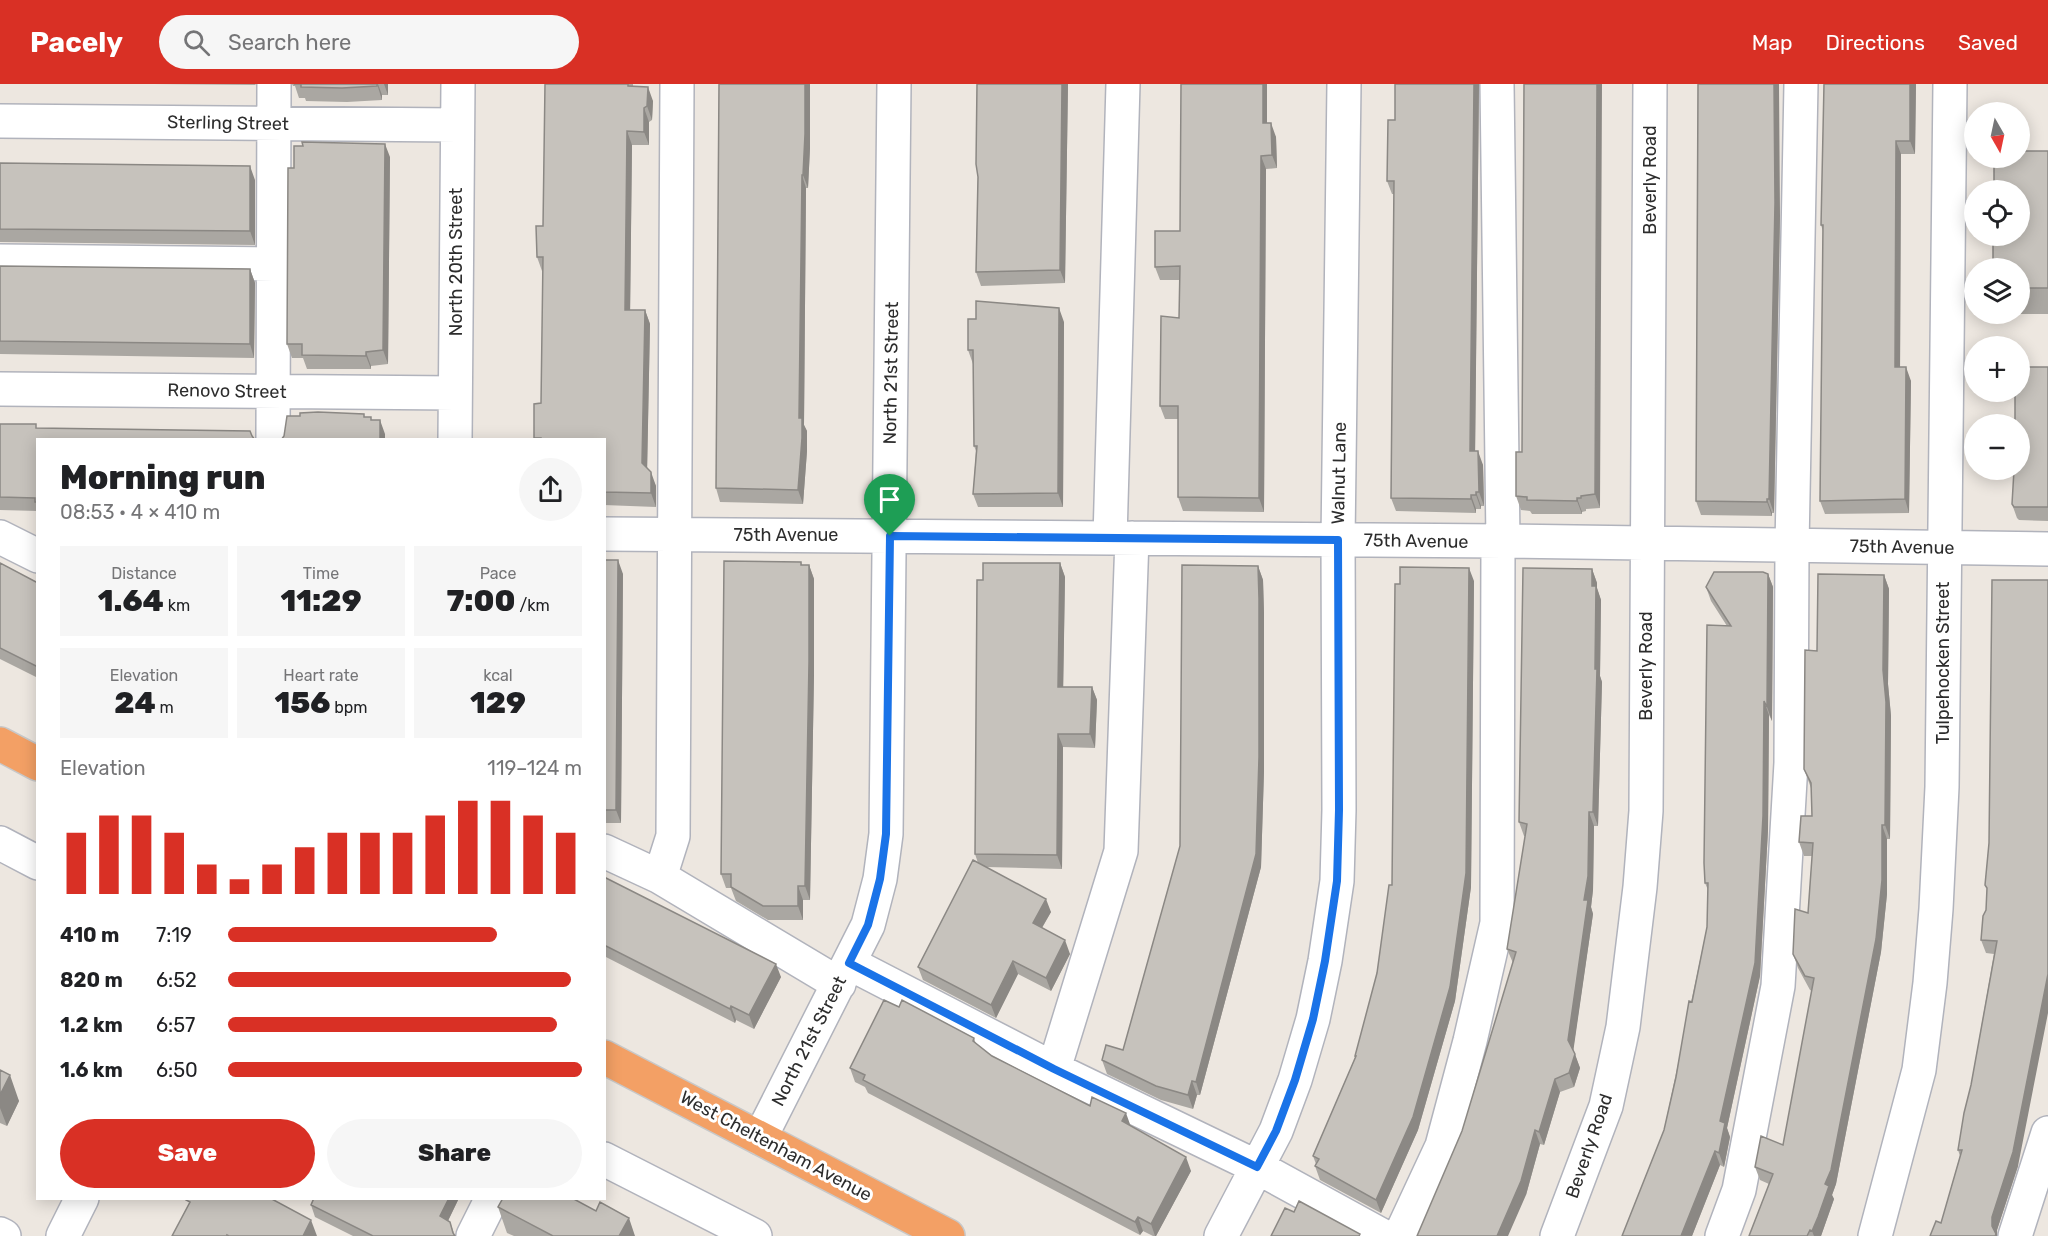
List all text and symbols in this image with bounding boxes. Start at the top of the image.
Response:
search box [159,15,579,69]
text: Pacely [30,26,123,59]
icon: search [180,26,213,59]
text: Search here [228,29,351,56]
text: Map [1752,30,1793,55]
text: Directions [1826,30,1925,55]
text: Saved [1958,30,2018,55]
north arrow [1964,102,2030,168]
map controls [1964,102,2030,480]
street label: Sterling Street [167,111,289,135]
street label: Beverly Road [1639,125,1661,235]
button: locate [1964,180,2030,246]
street label: North 20th Street [445,188,467,336]
button: layers [1964,258,2030,324]
street label: North 21st Street [879,301,903,445]
button: + [1964,336,2030,402]
street label: Renovo Street [167,379,287,403]
button: − [1964,414,2030,480]
street label: Walnut Lane [1327,422,1351,524]
text: Morning run [60,458,265,497]
button: share [519,458,582,521]
pin [864,474,915,536]
icon: arrive [873,483,906,516]
text: 08:53 · 4 × 410 m [60,500,220,524]
street label: 75th Avenue [734,524,838,546]
street label: 75th Avenue [1363,529,1469,553]
street label: 75th Avenue [1849,535,1955,559]
text: Distance [111,564,177,583]
text: Time [303,564,339,583]
text: Pace [480,564,516,583]
street label: Tulpehocken Street [1932,582,1954,744]
text: 1.64 [98,583,164,619]
text: 11:29 [281,583,362,619]
text: 7:00 [446,583,516,619]
text: km [164,596,190,615]
text: /km [516,596,550,615]
street label: Beverly Road [1635,611,1657,721]
text: Elevation [110,666,178,685]
text: Heart rate [283,666,359,685]
text: kcal [483,666,513,685]
text: 24 [114,685,156,721]
text: 156 [274,685,330,721]
text: 129 [470,685,526,721]
text: m [156,698,174,717]
text: bpm [330,698,368,717]
text: Elevation [60,756,146,780]
text: 119–124 m [487,756,582,780]
text: 410 m [60,923,119,947]
text: 7:19 [156,923,192,947]
text: 820 m [60,968,123,992]
text: 6:52 [156,968,197,992]
street label: North 21st Street [767,972,851,1110]
text: 1.2 km [60,1013,123,1037]
text: 6:57 [156,1013,195,1037]
text: 1.6 km [60,1058,123,1082]
text: 6:50 [156,1058,198,1082]
street label: West Cheltenham Avenue [676,1086,876,1206]
street label: Beverly Road [1561,1091,1617,1201]
button: Save [60,1119,315,1188]
button: Share [327,1119,582,1188]

